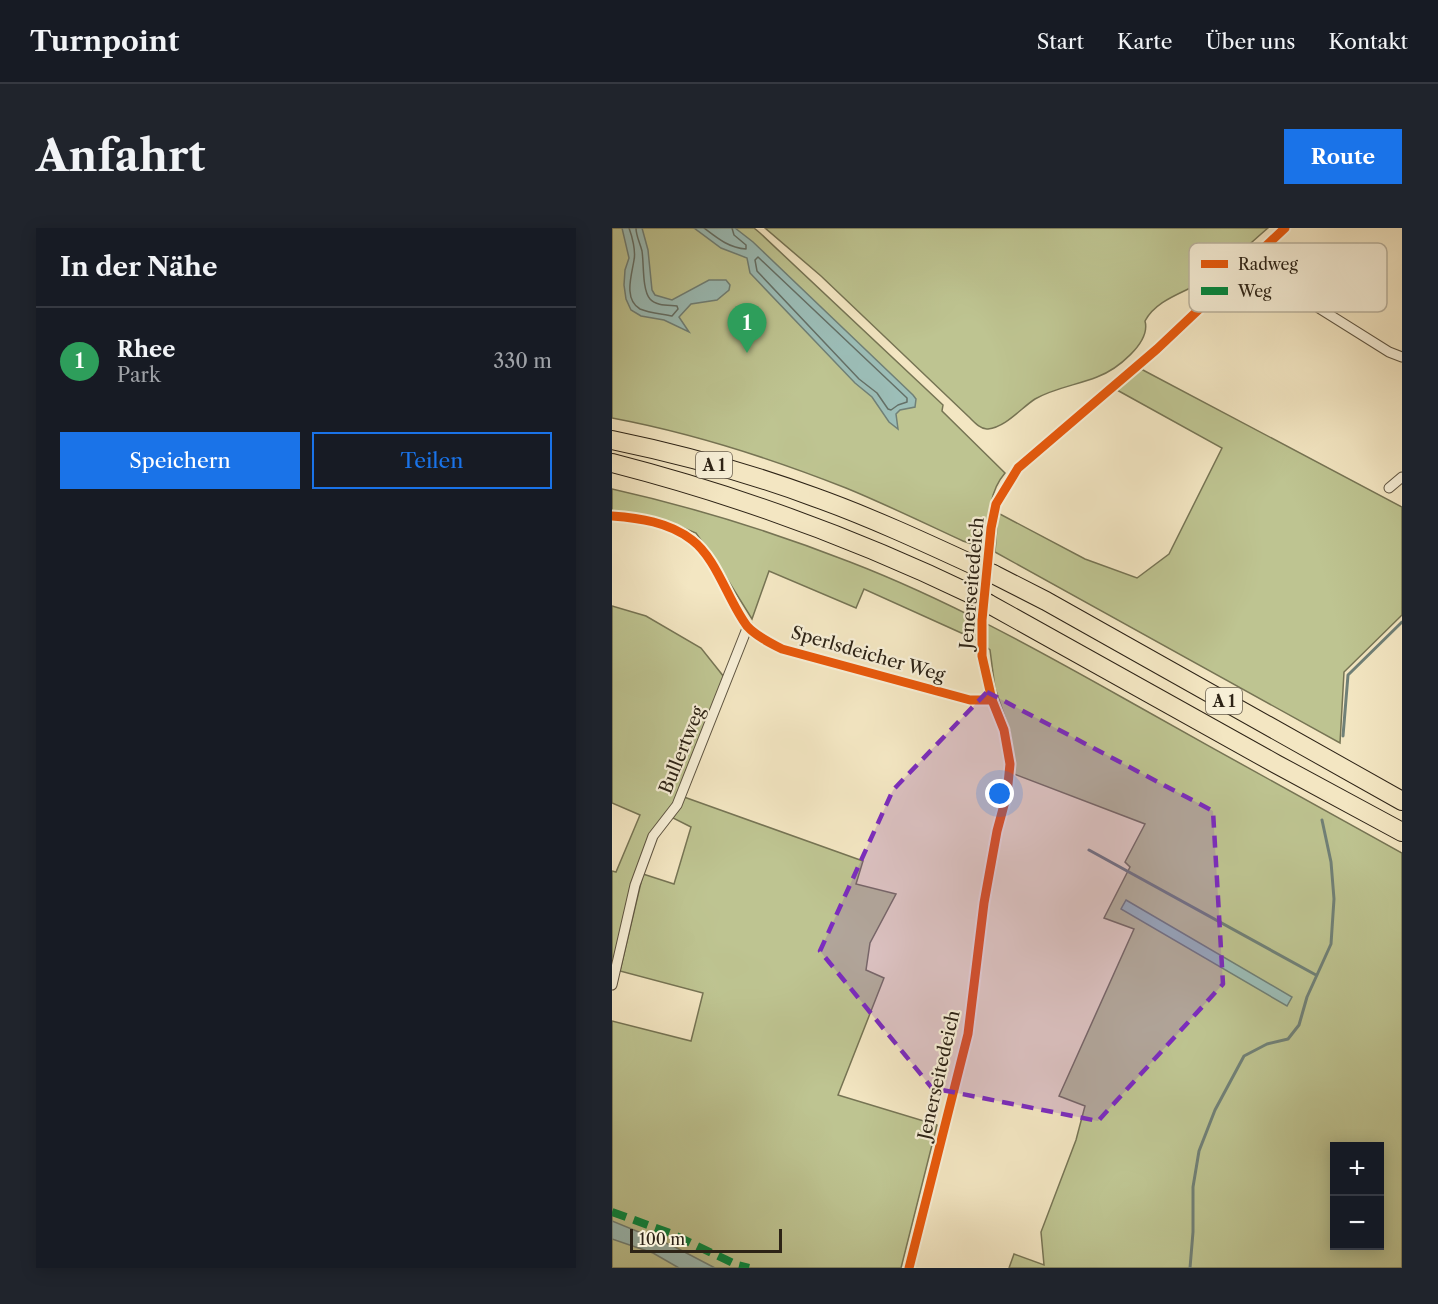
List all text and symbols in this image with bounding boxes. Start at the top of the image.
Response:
text: Turnpoint [30,24,179,58]
text: Start [1037,29,1084,54]
text: Karte [1117,29,1173,54]
text: Über uns [1206,29,1295,54]
text: Kontakt [1328,29,1408,54]
button: Route [1284,129,1402,184]
text: Anfahrt [36,130,205,182]
legend [1189,243,1387,312]
text: In der Nähe [60,251,217,283]
text: Radweg [1238,254,1298,274]
text: Weg [1237,281,1272,301]
pin: 1 [728,304,766,353]
text: Rhee [117,336,175,363]
text: 1 [75,349,84,373]
text: 330 m [493,349,552,373]
text: Park [117,363,160,387]
button: Speichern [60,432,300,489]
button: Teilen [312,432,552,489]
road number: A 1 [696,452,732,478]
street label: Jenerseitedeich [955,516,989,653]
street label: Sperlsdeicher Weg [789,622,948,687]
road number: A 1 [1206,688,1242,714]
street label: Bullertweg [654,703,710,797]
your location [985,779,1014,808]
street label: Jenerseitedeich [913,1008,965,1145]
map controls [1330,1142,1384,1250]
button: + [1330,1142,1384,1196]
button: − [1330,1196,1384,1250]
scale bar [630,1226,782,1254]
text: 100 m [639,1229,685,1249]

